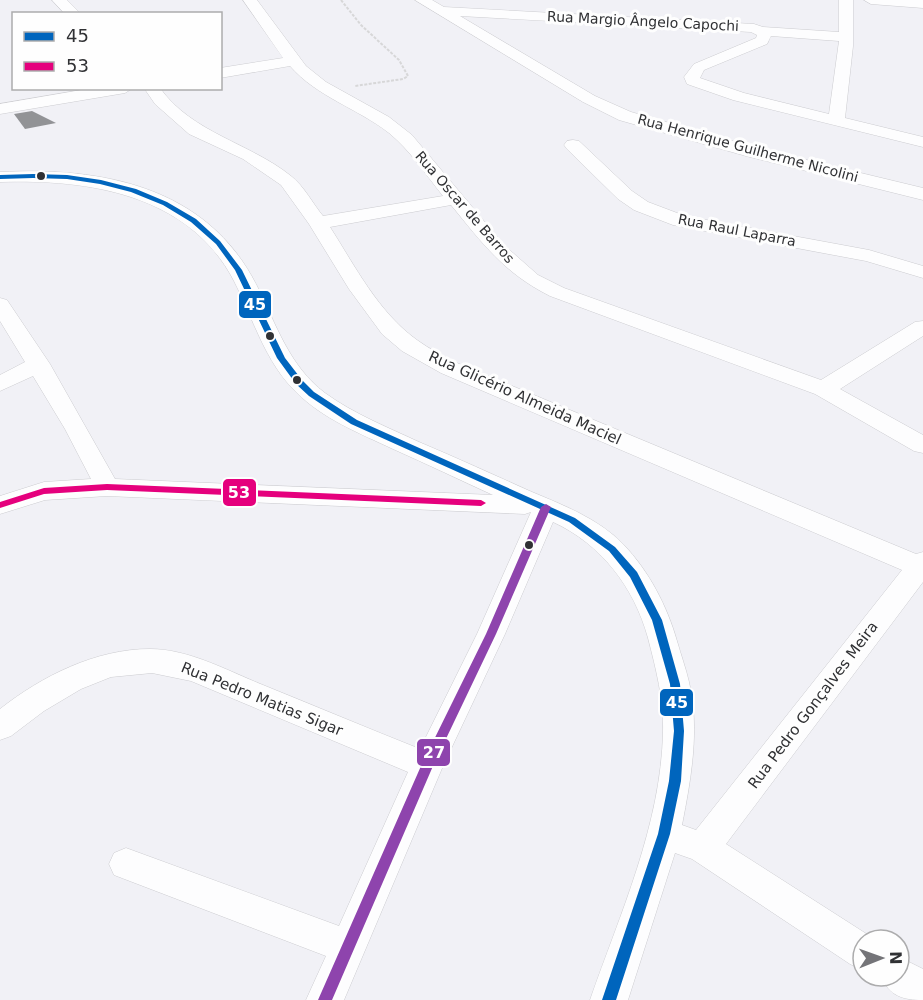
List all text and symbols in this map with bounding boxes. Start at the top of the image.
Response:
street label: Rua Margio Ângelo Capochi [547,7,739,34]
legend [12,12,222,90]
text: 45 [66,25,89,46]
text: 53 [66,55,89,76]
street label: Rua Henrique Guilherme Nicolini [636,111,860,185]
street label: Rua Oscar de Barros [412,148,518,266]
unlabelled marker [35,170,47,182]
street label: Rua Raul Laparra [677,211,797,249]
line badge: 45 [238,290,272,319]
text: 45 [244,295,266,314]
unlabelled marker [264,330,276,342]
street label: Rua Glicério Almeida Maciel [426,347,624,449]
unlabelled marker [291,374,303,386]
line badge: 53 [222,478,257,507]
text: 53 [228,483,250,502]
unlabelled marker [523,539,535,551]
street label: Rua Pedro Gonçalves Meira [744,618,882,792]
street label: Rua Pedro Matias Sigar [179,658,346,740]
line badge: 45 [659,688,694,717]
text: 45 [666,693,688,712]
line badge: 27 [416,738,451,767]
text: 27 [423,743,445,762]
north arrow [851,928,911,988]
text: N [886,951,905,965]

